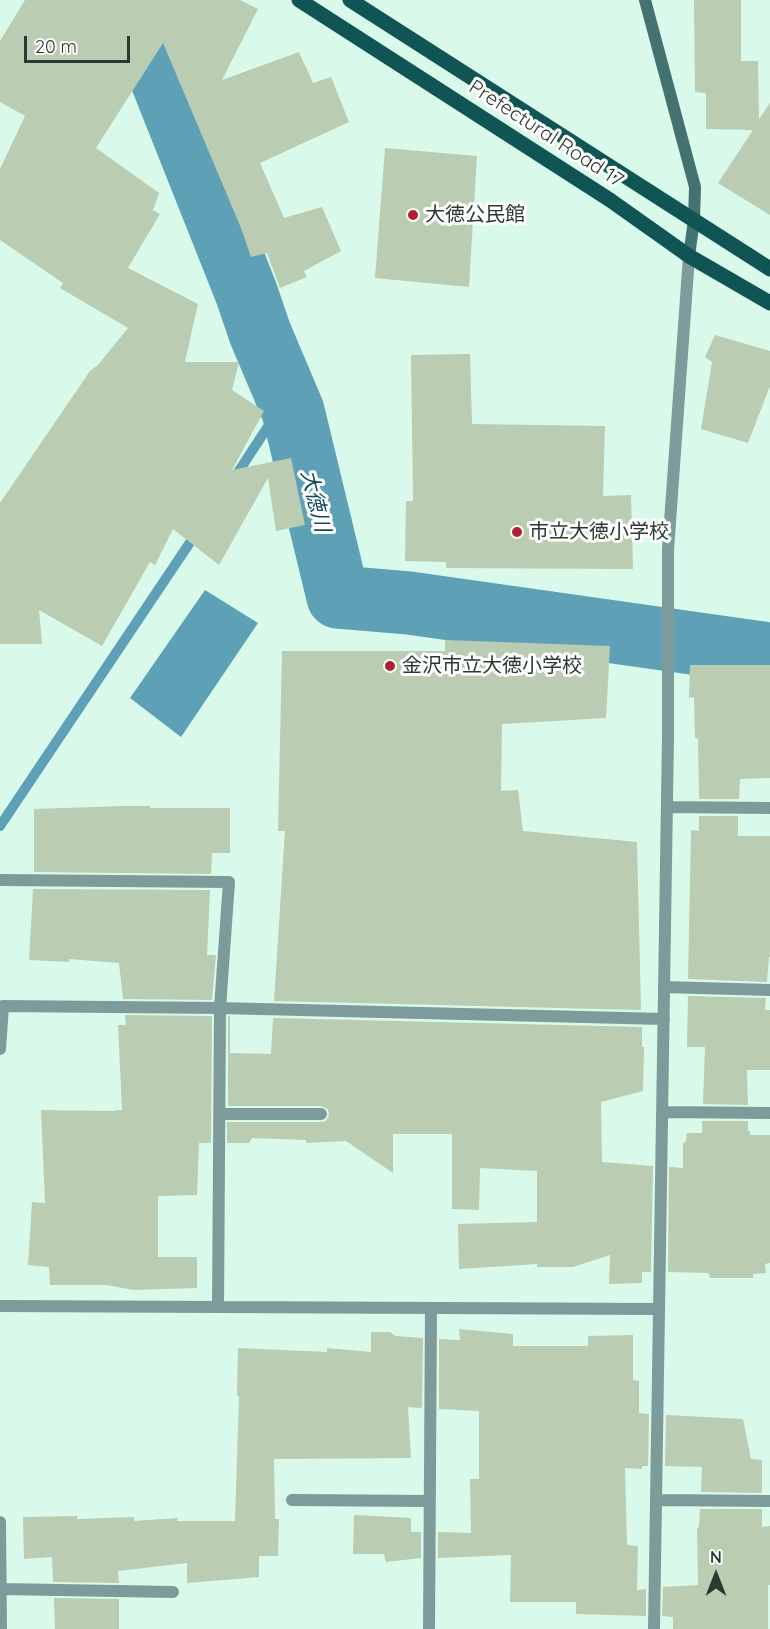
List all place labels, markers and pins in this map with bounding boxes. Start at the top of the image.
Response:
place label: 大徳公民館 [425,203,525,227]
marker: 大徳公民館 [406,208,420,222]
place label: 市立大徳小学校 [529,520,669,544]
marker: 市立大徳小学校 [510,525,524,539]
place label: 金沢市立大徳小学校 [402,654,582,678]
marker: 金沢市立大徳小学校 [383,659,397,673]

